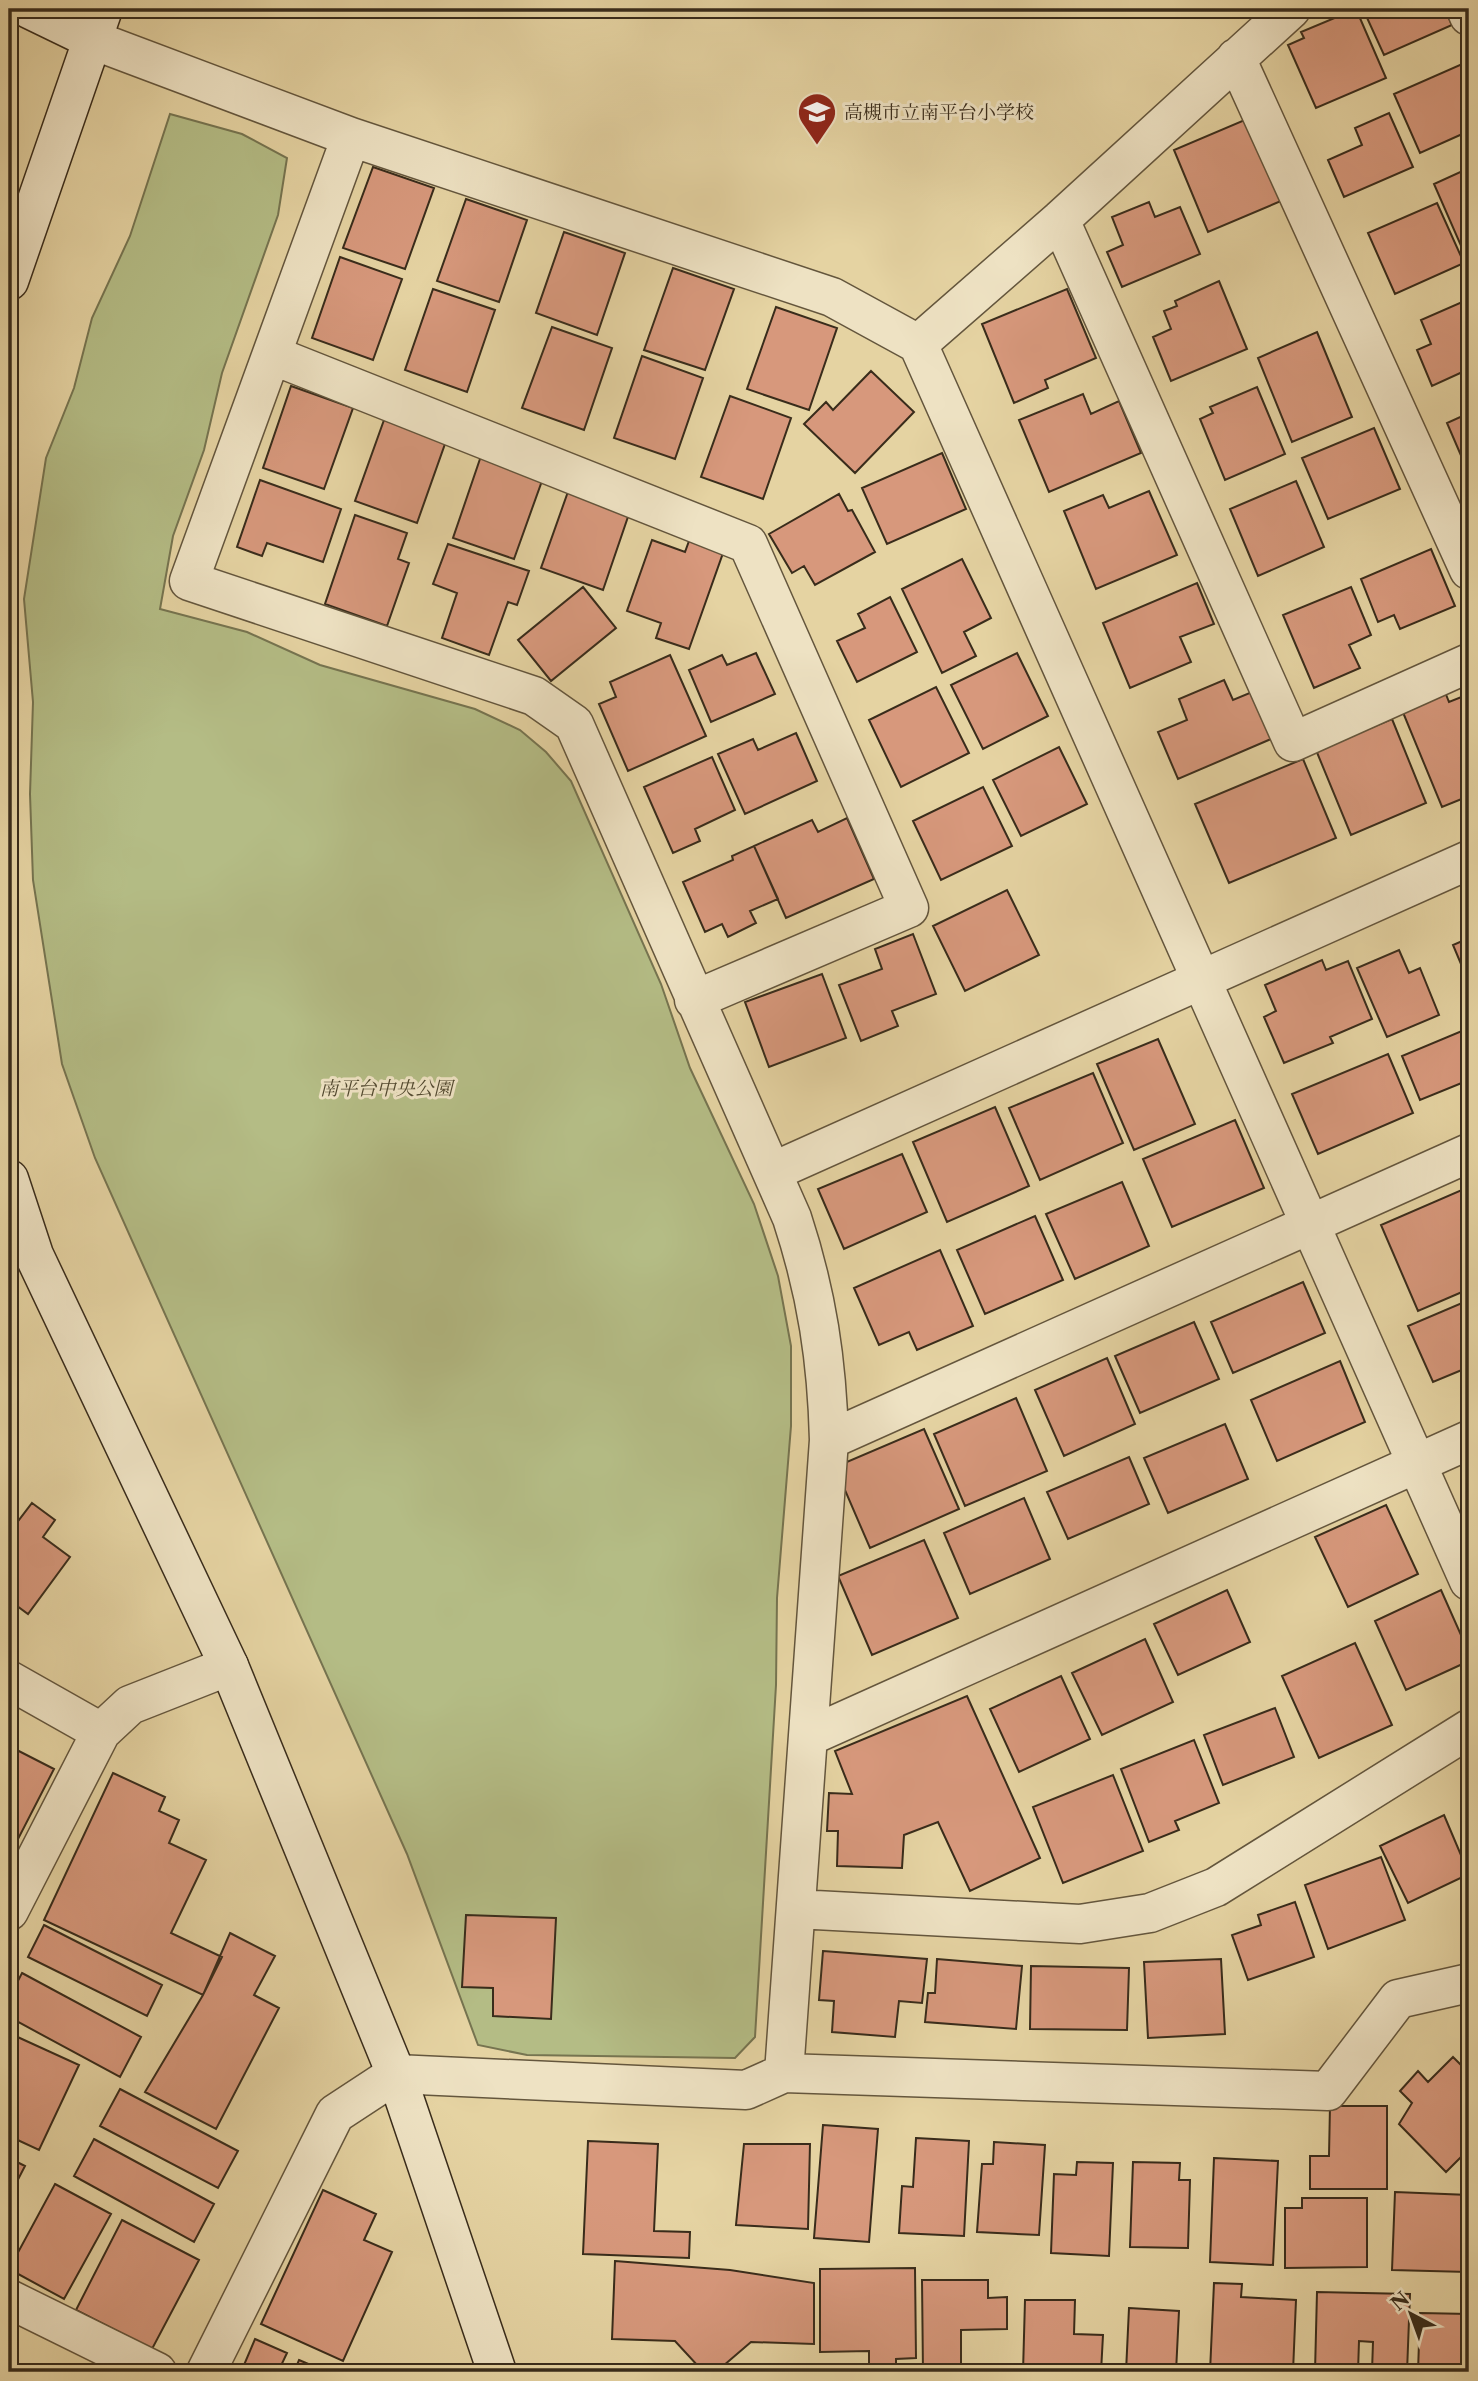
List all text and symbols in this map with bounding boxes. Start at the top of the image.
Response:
school or university icon: 高槻市立南平台小学校 [796,91,838,146]
place label: 高槻市立南平台小学校 [844,101,1034,124]
park label: 南平台中央公園 [319,1077,455,1100]
north arrow [1376,2280,1446,2350]
text: N [1386,2287,1414,2316]

